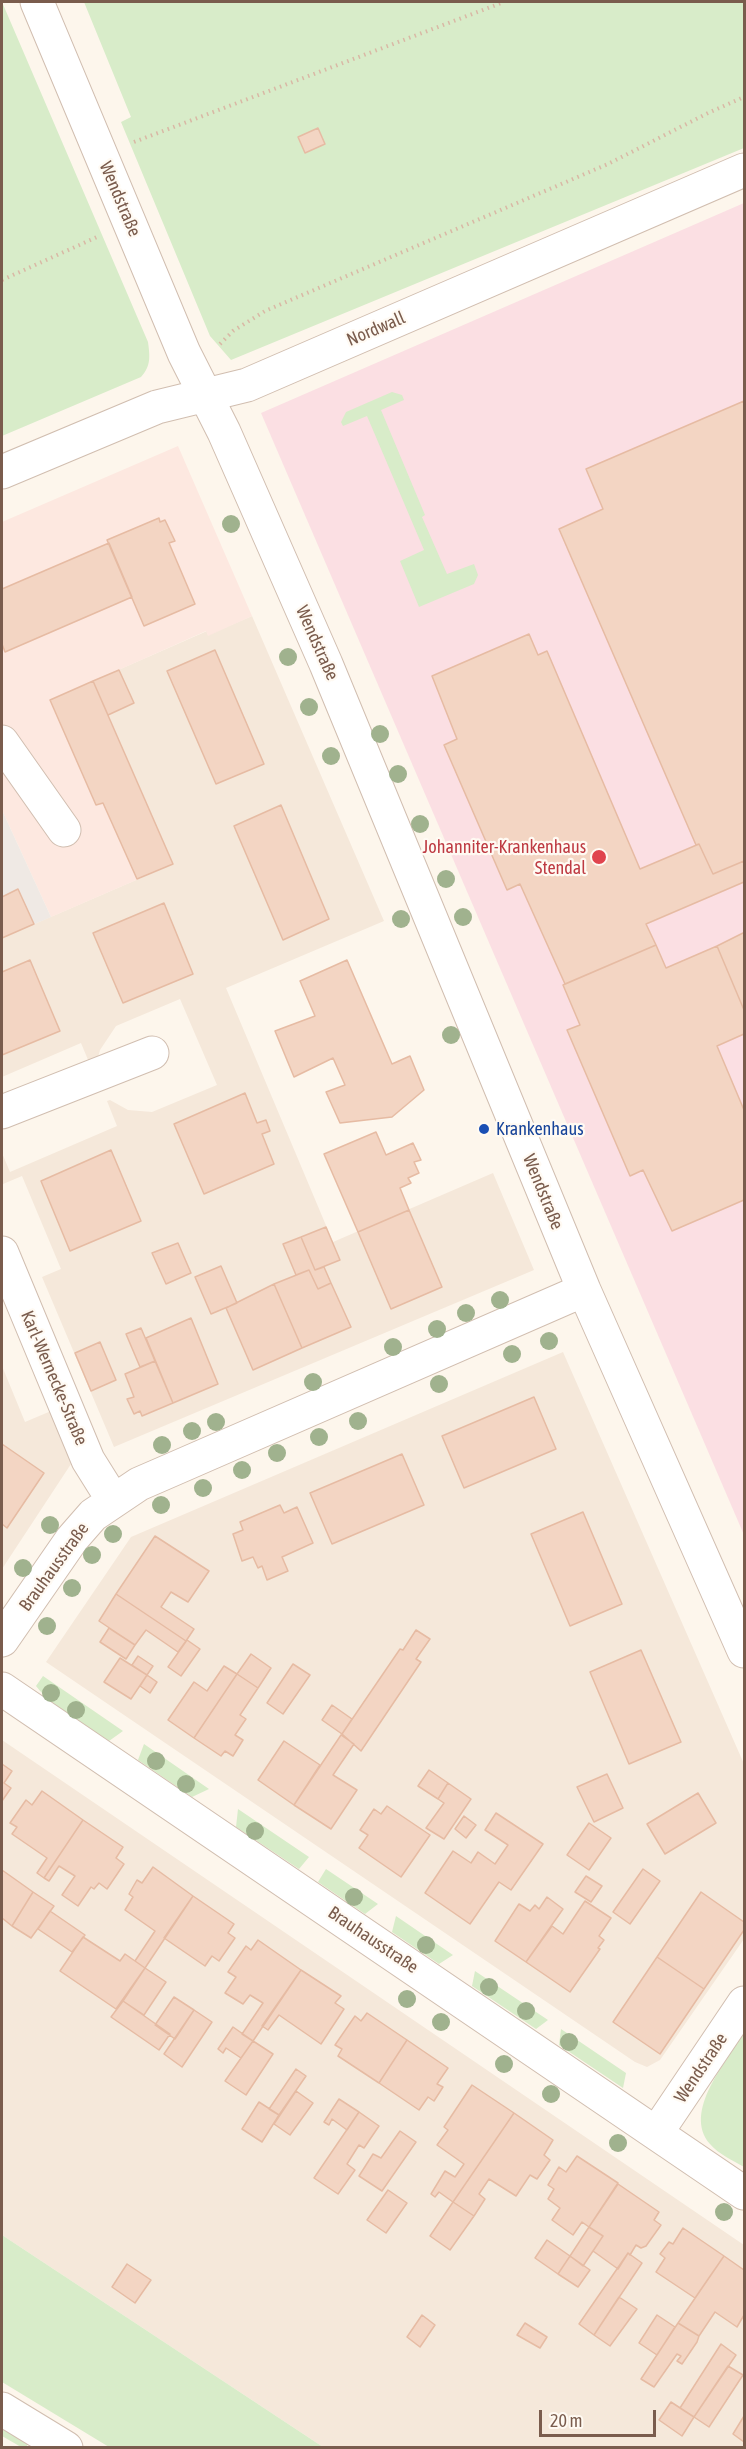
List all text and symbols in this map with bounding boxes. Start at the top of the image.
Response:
street label: Wendstraße [95,158,145,240]
street label: Nordwall [344,307,408,351]
street label: Wendstraße [291,602,343,684]
place label: Johanniter-Krankenhaus Stendal [423,836,586,878]
marker: Johanniter-Krankenhaus Stendal [590,848,608,866]
place label: Krankenhaus [496,1118,583,1140]
marker: Krankenhaus [477,1122,491,1136]
street label: Wendstraße [518,1151,568,1233]
street label: Karl-Wernecke-Straße [16,1308,92,1448]
street label: Brauhausstraße [15,1519,93,1615]
street label: Brauhausstraße [324,1902,422,1978]
street label: Wendstraße [670,2029,732,2107]
scale bar [542,2398,659,2436]
text: 20 m [550,2410,582,2431]

